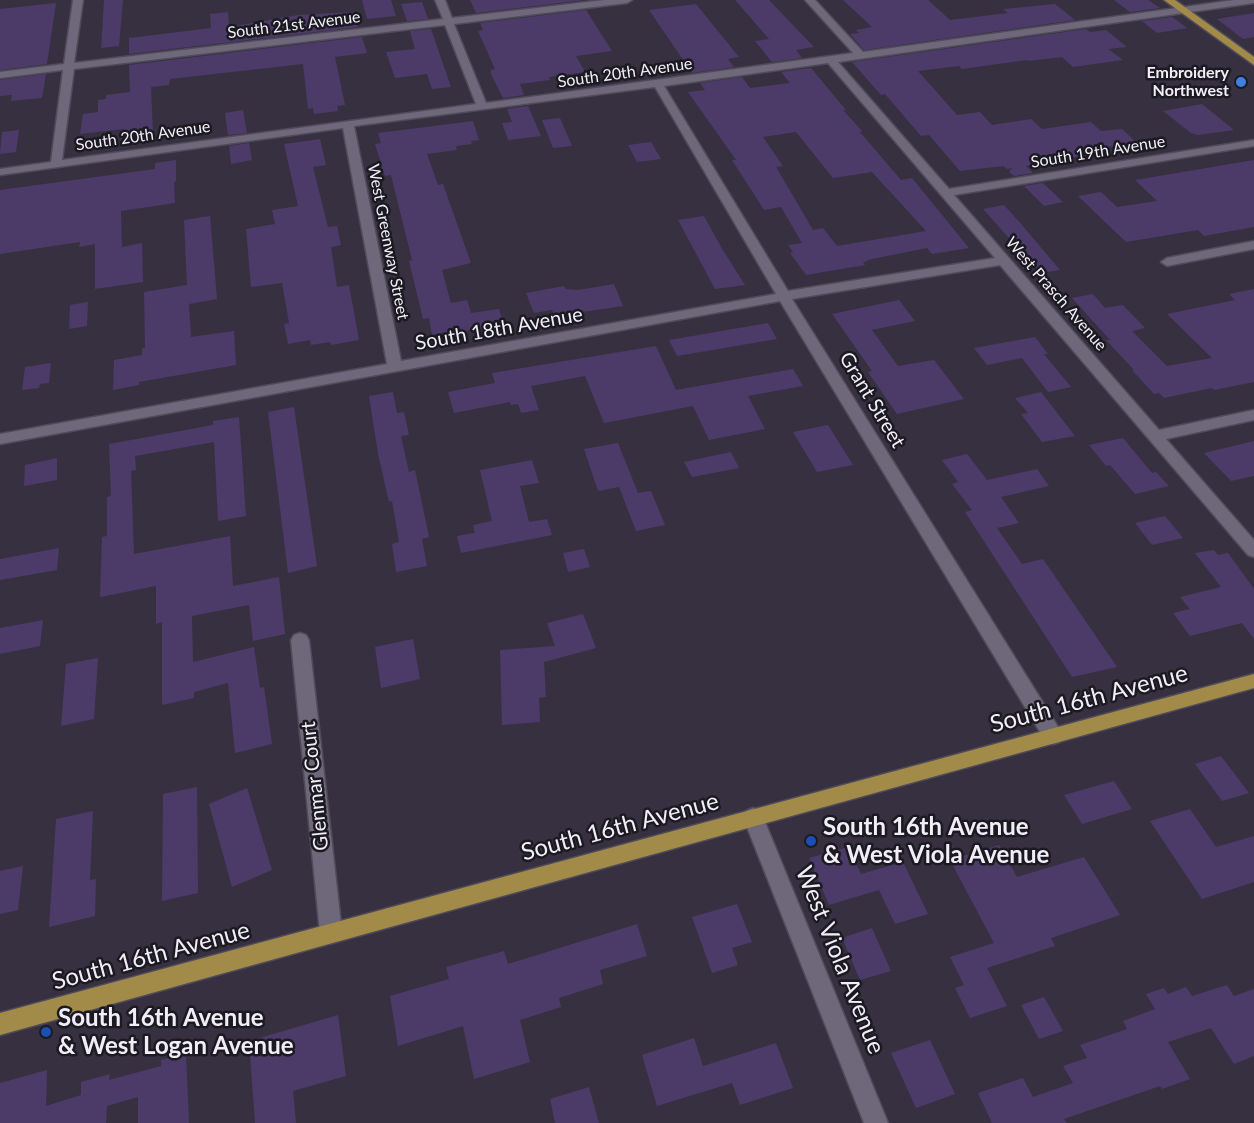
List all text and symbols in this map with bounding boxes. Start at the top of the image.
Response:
street label: South 21st Avenue [226,7,362,43]
street label: South 20th Avenue [556,54,694,92]
place label: Embroidery Northwest [1146,63,1229,101]
marker: Embroidery Northwest [1234,75,1248,89]
street label: South 20th Avenue [74,117,212,155]
street label: South 19th Avenue [1029,132,1167,172]
street label: West Greenway Street [363,162,413,322]
street label: West Prasch Avenue [1001,233,1111,355]
street label: South 18th Avenue [413,302,585,356]
street label: Grant Street [834,348,910,452]
street label: South 16th Avenue [987,659,1191,739]
street label: Glenmar Court [296,720,334,852]
street label: South 16th Avenue [518,787,722,867]
place label: South 16th Avenue & West Viola Avenue [823,813,1049,869]
marker: South 16th Avenue & West Viola Avenue [804,834,818,848]
street label: West Viola Avenue [789,862,891,1058]
street label: South 16th Avenue [49,916,253,996]
place label: South 16th Avenue & West Logan Avenue [58,1004,293,1060]
marker: South 16th Avenue & West Logan Avenue [39,1025,53,1039]

